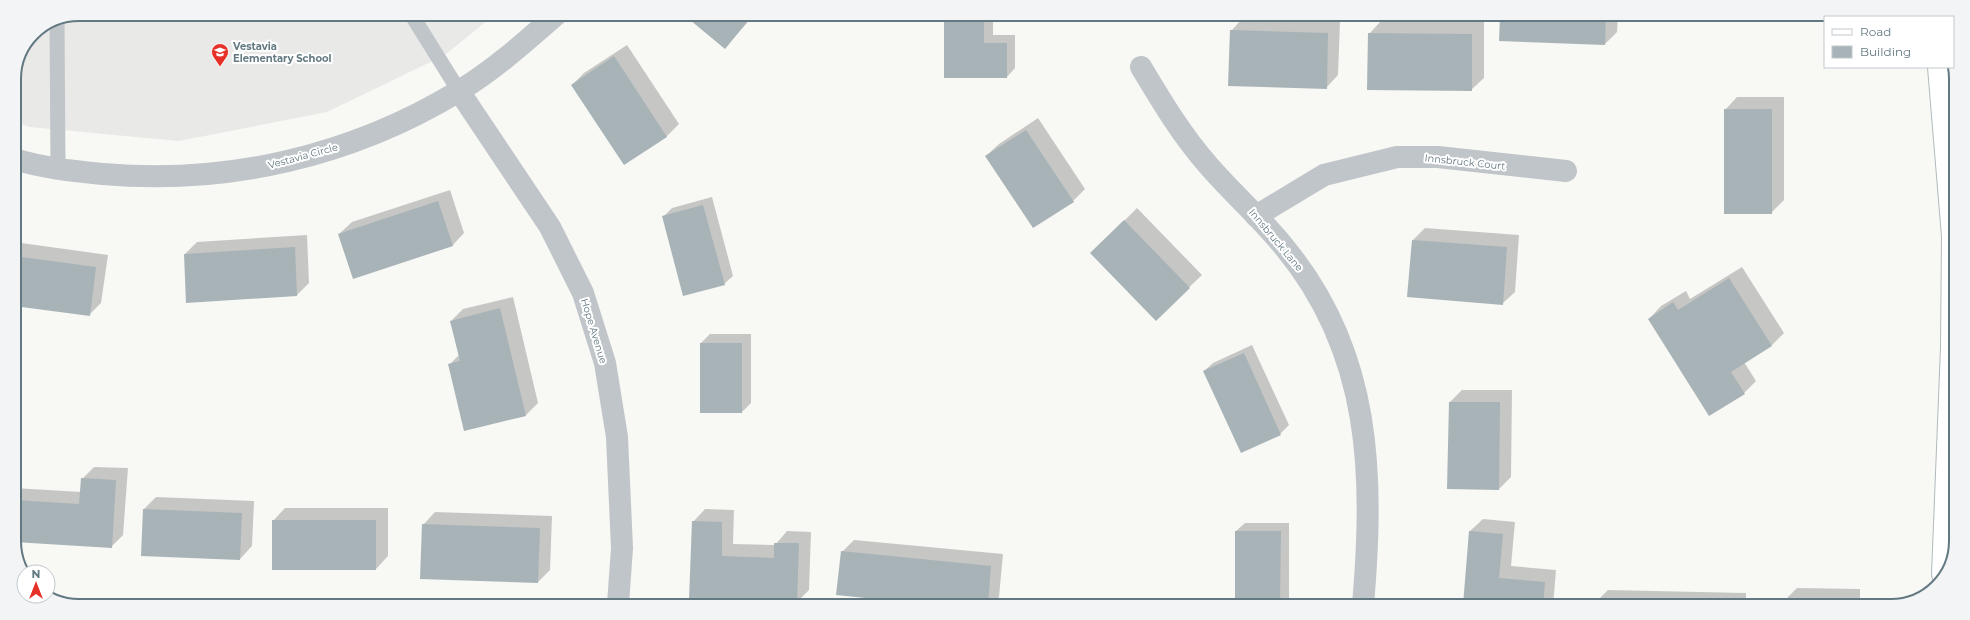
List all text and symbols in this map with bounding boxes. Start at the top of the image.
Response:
legend [1824,16,1954,68]
text: Road [1860,24,1891,39]
place label: Vestavia Elementary School [232,40,332,65]
school or university icon: Vestavia Elementary School [210,42,230,67]
text: Building [1860,44,1911,59]
street label: Vestavia Circle [267,140,339,172]
street label: Innsbruck Court [1424,151,1506,173]
street label: Innsbruck Lane [1246,206,1306,274]
street label: Hope Avenue [578,297,610,365]
north arrow [16,564,56,604]
text: N [32,567,40,581]

